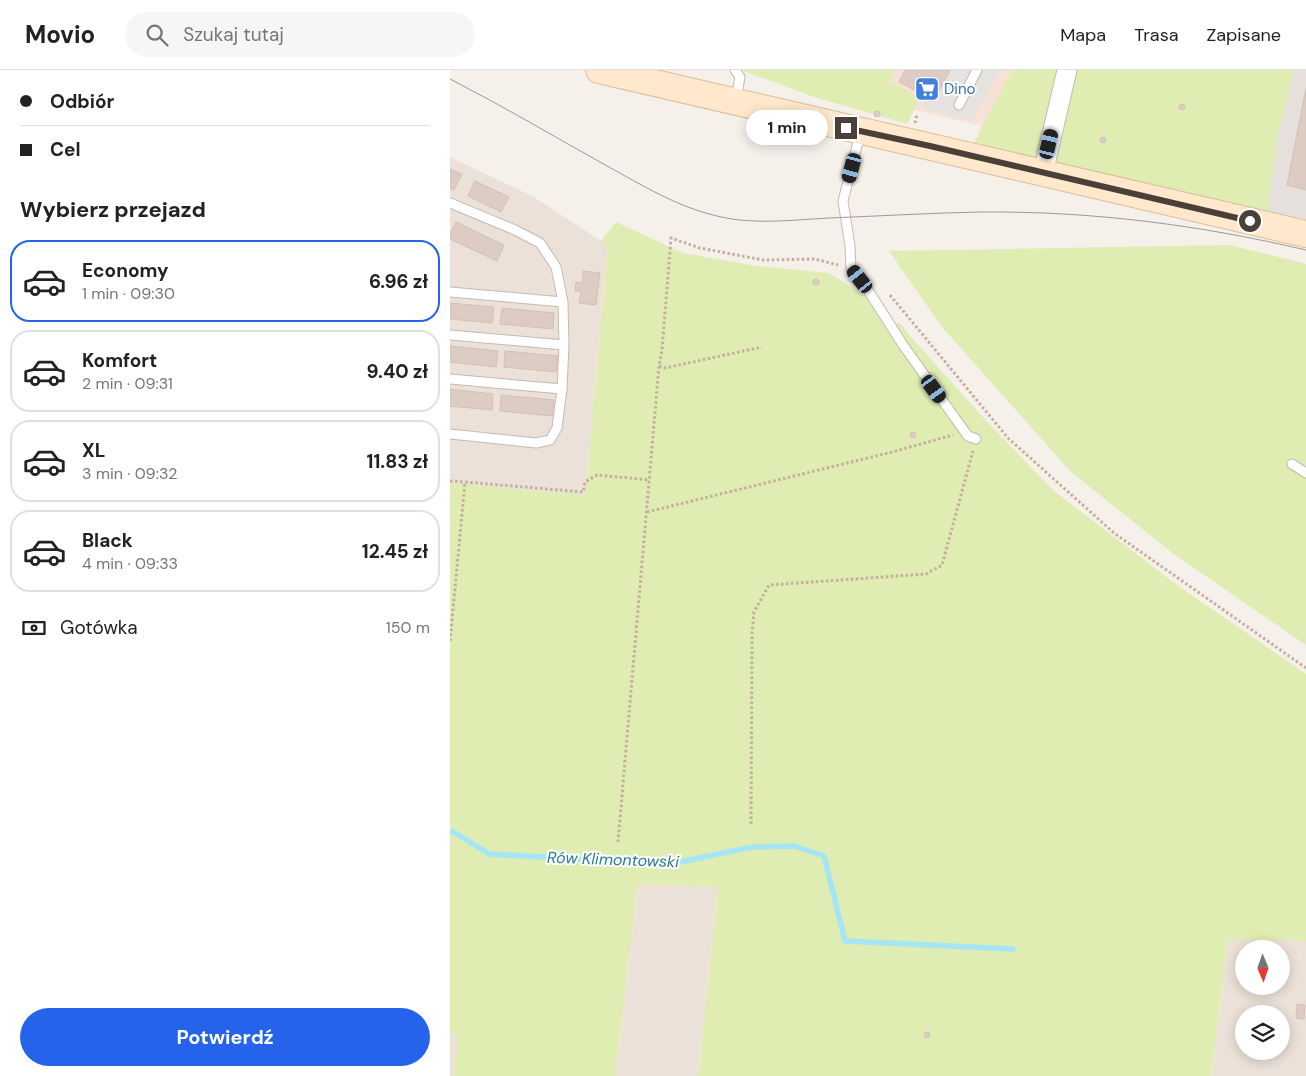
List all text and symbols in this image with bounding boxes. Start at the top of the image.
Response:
search box [125,12,475,57]
text: Movio [25,19,95,50]
icon: search [143,21,171,49]
text: Szukaj tutaj [183,22,284,47]
text: Mapa [1060,23,1106,47]
text: Trasa [1134,23,1178,47]
text: Zapisane [1206,23,1281,47]
supermarket icon: Dino [914,76,940,102]
place label: Dino [944,79,976,99]
text: Odbiór [50,89,114,114]
callout: 1 min [746,110,828,146]
text: 1 min [768,117,806,138]
route end [835,117,857,139]
car [1038,128,1059,160]
text: Cel [50,137,81,162]
car [840,152,863,184]
text: Wybierz przejazd [20,195,206,224]
route start [1239,210,1261,232]
text: Economy [82,258,169,283]
icon: car [22,259,67,304]
car [844,263,875,295]
text: 6.96 zł [369,269,428,294]
text: 1 min · 09:30 [82,283,175,304]
text: Komfort [82,348,157,373]
icon: car [22,349,67,394]
text: 9.40 zł [367,359,428,384]
car [919,372,948,406]
text: 2 min · 09:31 [82,373,173,394]
text: XL [82,438,105,463]
icon: car [22,439,67,484]
text: 11.83 zł [367,449,428,474]
text: 3 min · 09:32 [82,463,178,484]
text: Black [82,528,133,553]
icon: car [22,529,67,574]
text: 12.45 zł [362,539,428,564]
text: 4 min · 09:33 [82,553,178,574]
icon: cash [20,614,48,642]
text: Gotówka [60,615,138,640]
text: 150 m [386,617,430,638]
water label: Rów Klimontowski [547,847,681,872]
north arrow [1235,940,1290,995]
map controls [1235,940,1290,1060]
button: layers [1235,1005,1290,1060]
button: Potwierdź [20,1008,430,1066]

